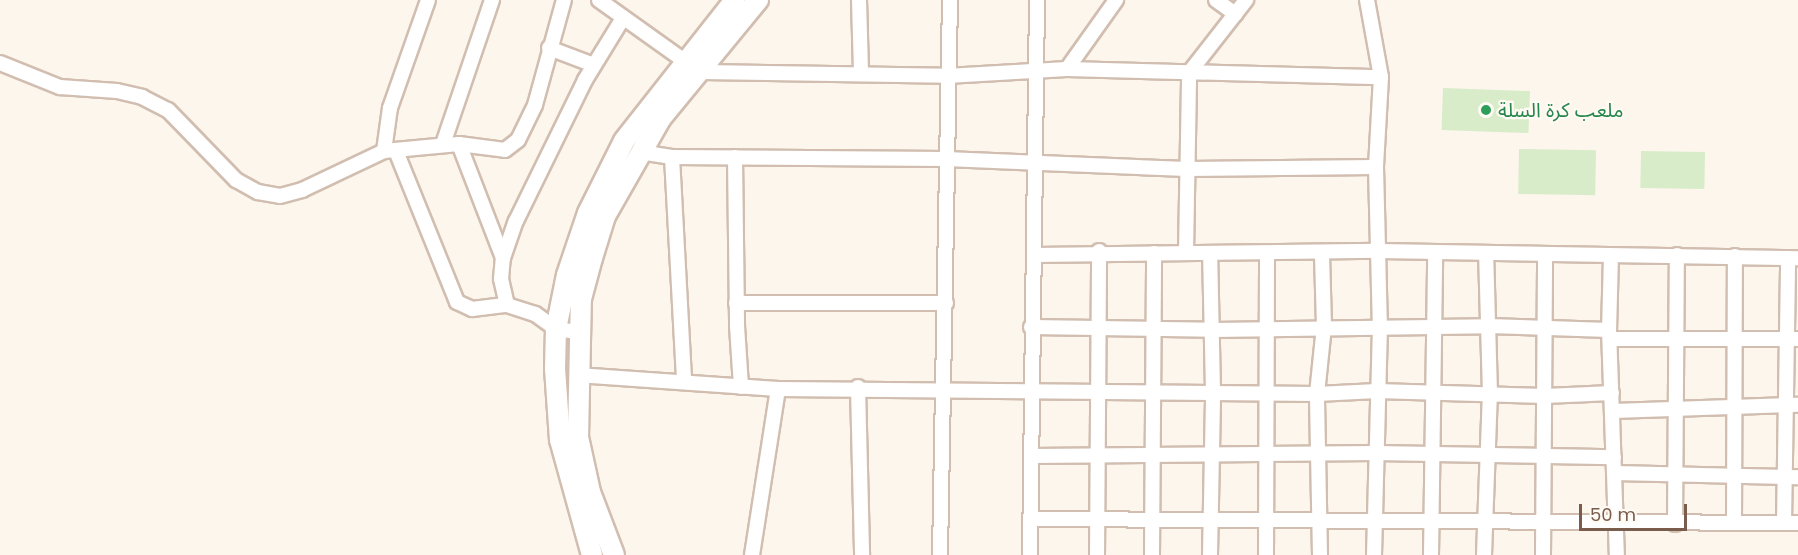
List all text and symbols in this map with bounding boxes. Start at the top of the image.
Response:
place label: ملعب كرة السلة [1498,98,1624,122]
marker: ملعب كرة السلة [1479,103,1493,117]
scale bar [1582,492,1690,530]
text: 50 m [1590,502,1636,527]

